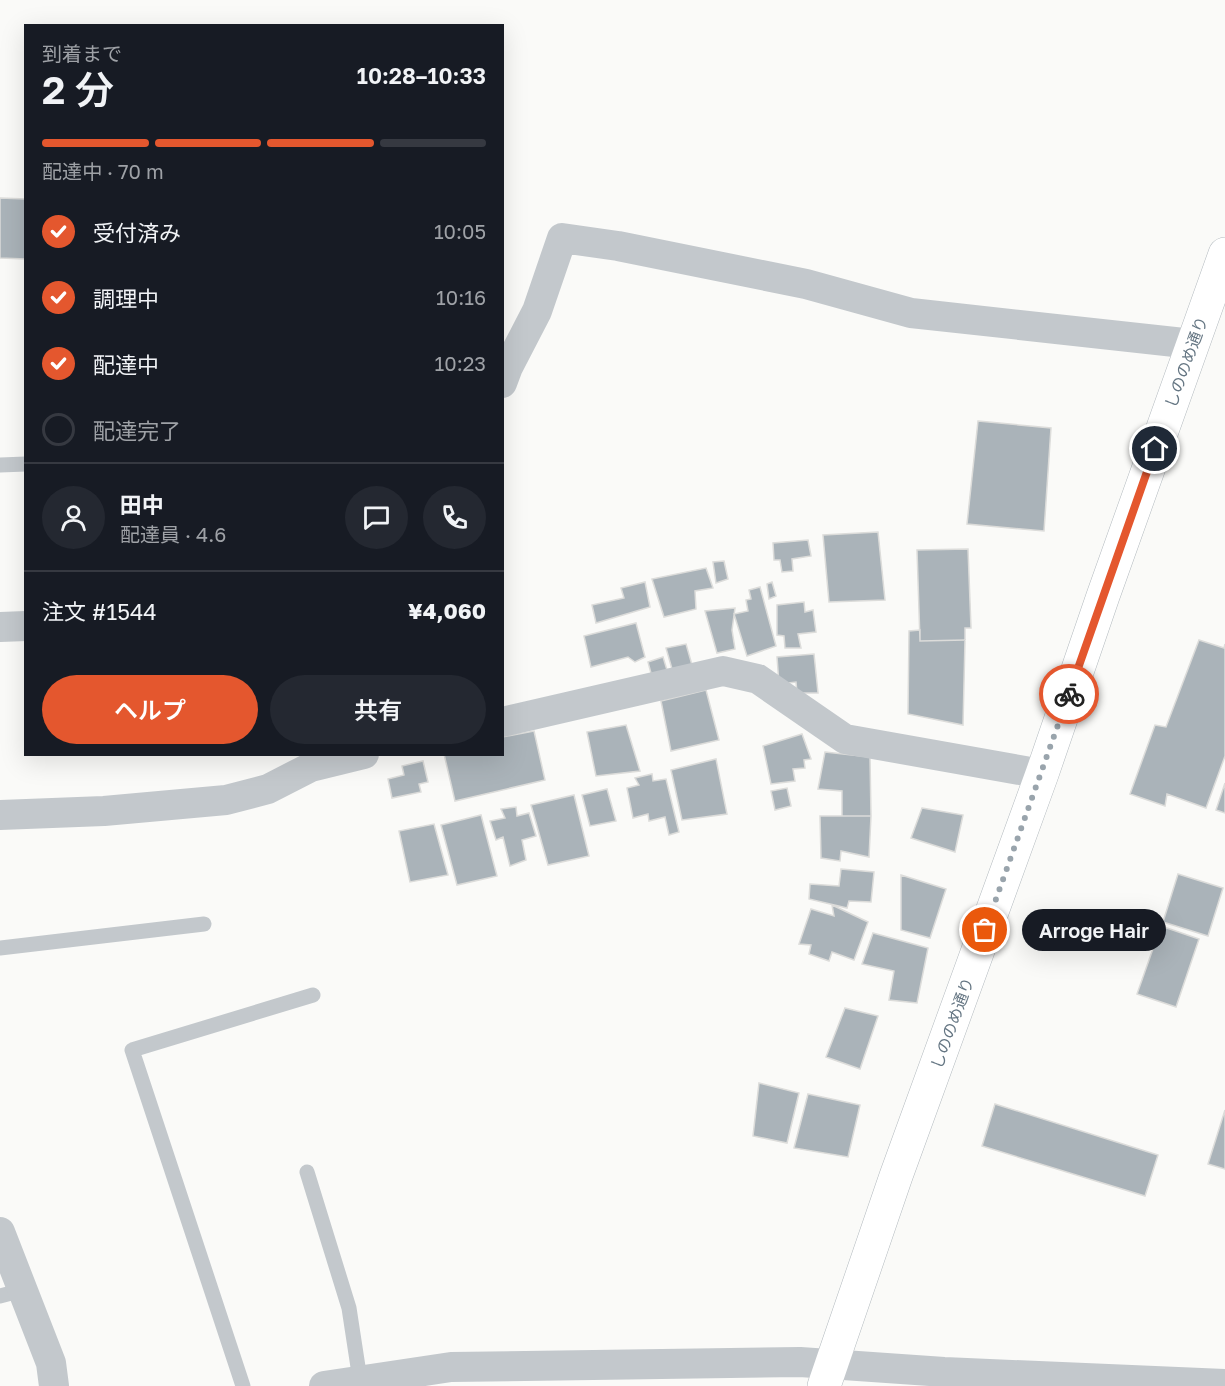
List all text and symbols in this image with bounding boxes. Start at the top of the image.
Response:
text: 到着まで [42,41,122,65]
text: 10:28–10:33 [357,62,486,89]
text: 2 分 [42,66,114,113]
text: 配達中 · 70 m [42,159,164,183]
icon: check [42,215,75,248]
text: 受付済み [93,219,181,246]
text: 10:05 [434,219,486,243]
icon: check [42,281,75,314]
text: 調理中 [93,285,159,312]
text: 10:16 [436,285,486,309]
street label: しののめ通り [1160,313,1212,411]
icon: check [42,347,75,380]
text: 配達中 [93,351,159,378]
text: 10:23 [435,351,486,375]
text: 配達完了 [93,417,181,444]
pin [1129,423,1180,474]
icon: home [1138,432,1171,465]
button: person [42,486,105,549]
button: chat [345,486,408,549]
button: phone [423,486,486,549]
text: 田中 [120,491,164,518]
text: 配達員 · 4.6 [120,522,226,546]
text: ¥4,060 [408,597,486,624]
text: 注文 #1544 [42,598,157,625]
courier [1039,664,1099,724]
button: ヘルプ [42,675,258,744]
button: 共有 [270,675,486,744]
icon: bike [1053,678,1086,711]
pin [959,904,1010,955]
callout: Arroge Hair [1021,909,1165,951]
icon: bag [968,913,1001,946]
text: Arroge Hair [1039,918,1149,942]
street label: しののめ通り [926,974,978,1072]

